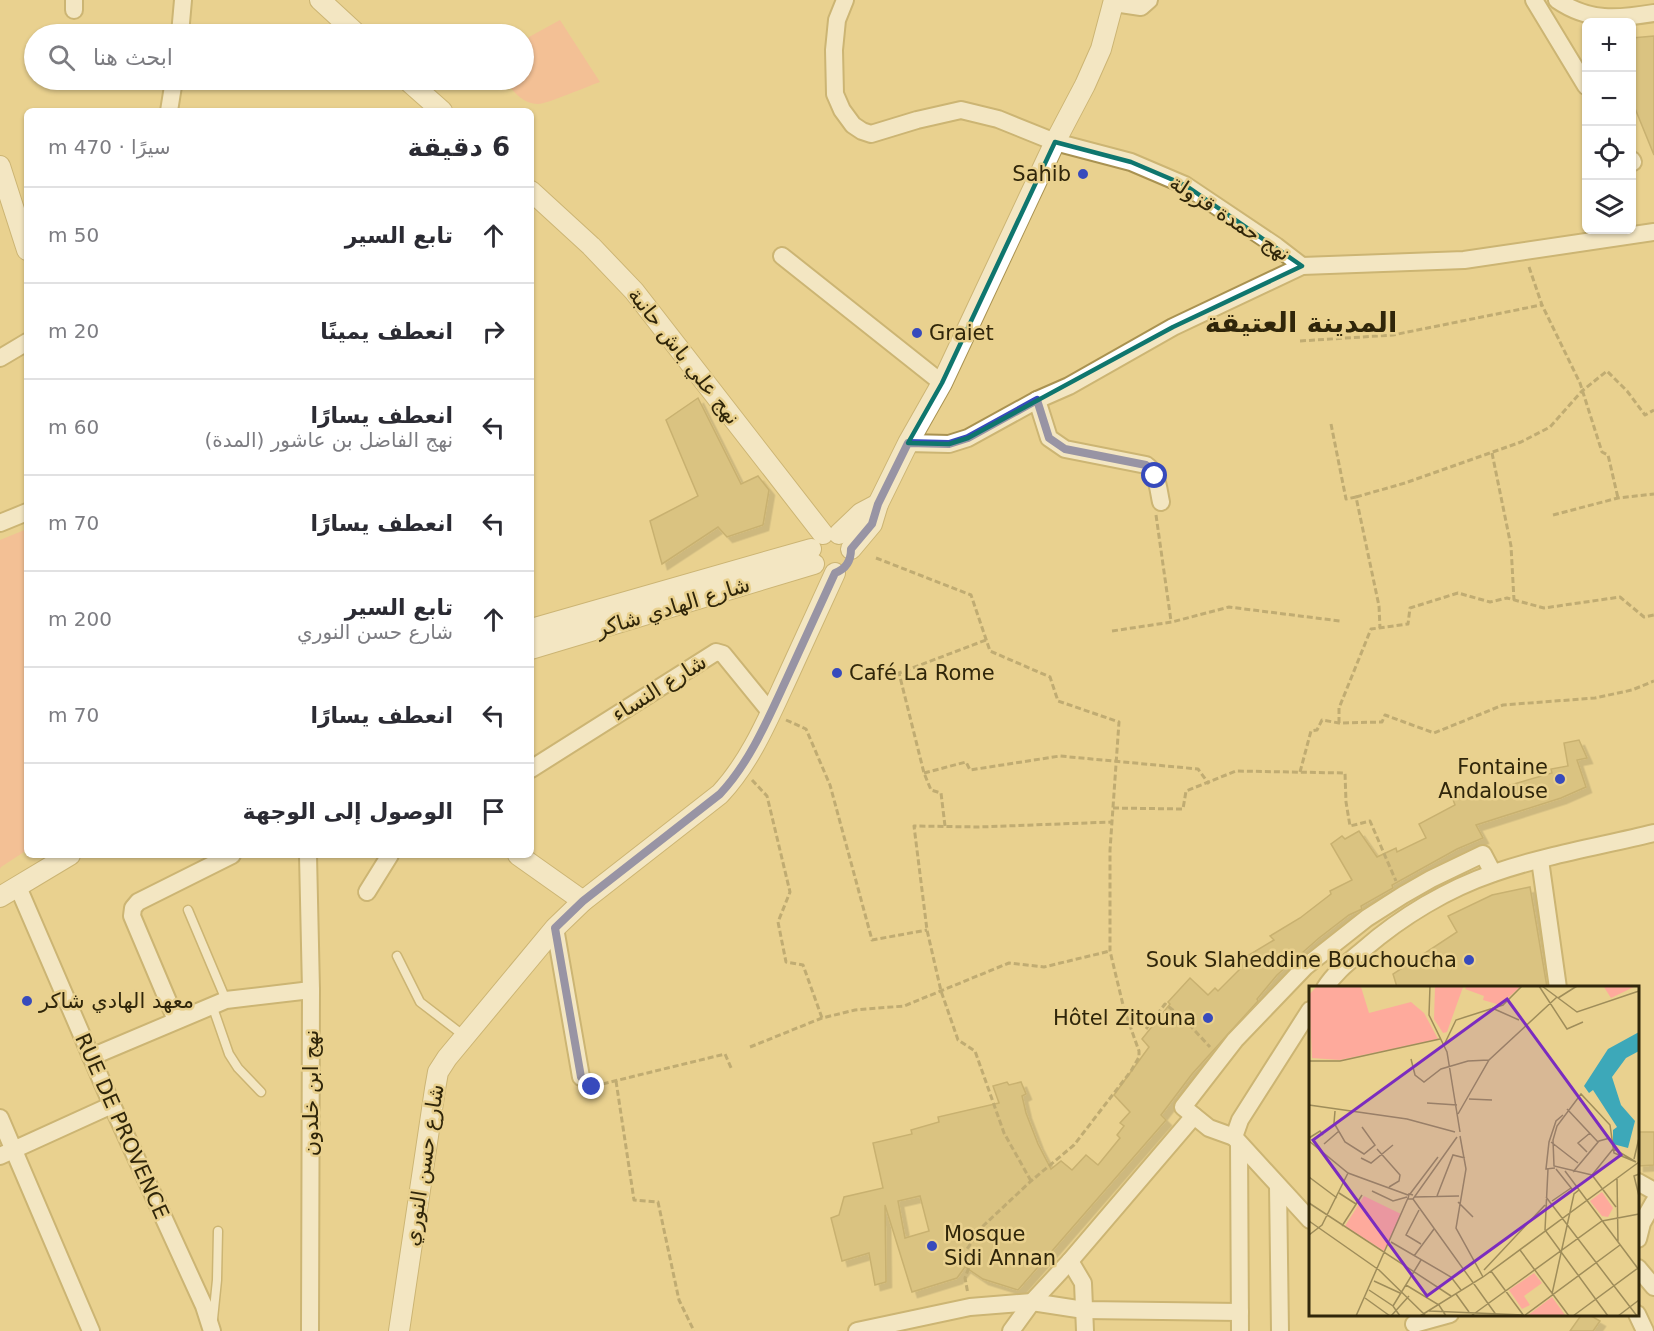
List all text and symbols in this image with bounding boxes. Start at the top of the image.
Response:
map controls [1582,18,1636,234]
button: + [1582,18,1636,72]
search box [24,24,534,90]
icon: search [45,41,78,74]
text: ابحث هنا [93,45,173,70]
button: − [1582,72,1636,126]
button: locate [1582,126,1636,180]
text: 6 دقيقة [407,132,510,162]
text: سيرًا · 470 m [48,135,171,159]
place label: Sahib [1012,162,1071,186]
marker: Sahib [1076,167,1090,181]
street label: نهج حمدة قزولة [1165,170,1295,266]
button: layers [1582,180,1636,234]
icon: ahead [477,219,510,252]
text: 50 m [48,223,99,247]
text: تابع السير [345,223,453,248]
street label: نهج علي باش حانبة [623,283,745,429]
district label: المدينة العتيقة [1205,307,1397,338]
icon: right [477,315,510,348]
text: 20 m [48,319,99,343]
text: انعطف يمينًا [320,319,453,344]
place label: Graiet [929,321,994,345]
marker: Graiet [910,326,924,340]
text: انعطف يسارًا [310,403,453,428]
icon: left [477,411,510,444]
text: 60 m [48,415,99,439]
text: نهج الفاضل بن عاشور (المدة) [205,428,453,452]
route start [1141,462,1167,488]
icon: left [477,507,510,540]
text: 70 m [48,511,99,535]
text: انعطف يسارًا [310,511,453,536]
street label: شارع الهادي شاكر [592,572,753,642]
text: تابع السير [345,595,453,620]
icon: ahead [477,603,510,636]
text: 200 m [48,607,112,631]
text: شارع حسن النوري [297,620,453,644]
street label: شارع النساء [607,649,711,727]
place label: Café La Rome [849,661,995,685]
marker: Café La Rome [830,666,844,680]
icon: left [477,699,510,732]
text: 70 m [48,703,99,727]
text: انعطف يسارًا [310,703,453,728]
place label: Fontaine Andalouse [1438,755,1548,803]
marker: Fontaine Andalouse [1553,772,1567,786]
icon: arrive [477,795,510,828]
text: الوصول إلى الوجهة [243,799,453,824]
place label: Souk Slaheddine Bouchoucha [1146,948,1457,972]
marker: Souk Slaheddine Bouchoucha [1462,953,1476,967]
inset map [1309,986,1639,1316]
place label: معهد الهادي شاكر [38,989,194,1013]
marker: معهد الهادي شاكر [20,994,34,1008]
place label: Hôtel Zitouna [1053,1006,1196,1030]
marker: Hôtel Zitouna [1201,1011,1215,1025]
street label: RUE DE PROVENCE [70,1029,174,1223]
street label: نهج ابن خلدون [299,1030,323,1156]
route end [578,1073,604,1099]
street label: شارع حسن النوري [399,1082,449,1248]
place label: Mosque Sidi Annan [944,1222,1056,1270]
marker: Mosque Sidi Annan [925,1239,939,1253]

